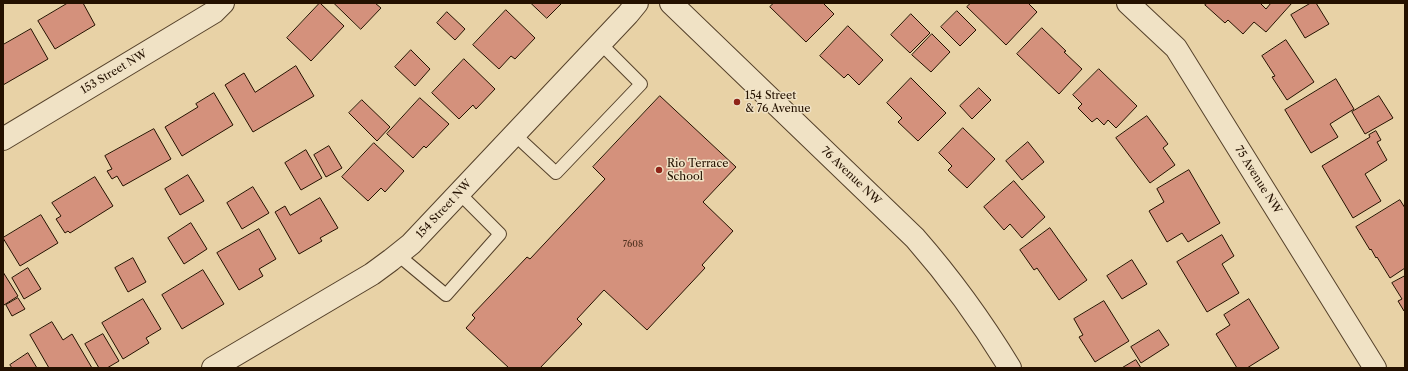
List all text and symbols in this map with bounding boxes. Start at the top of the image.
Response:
street label: 153 Street NW [79,47,149,97]
place label: 154 Street & 76 Avenue [745,89,810,115]
marker: 154 Street & 76 Avenue [732,97,742,107]
street label: 76 Avenue NW [818,144,884,208]
street label: 75 Avenue NW [1232,144,1284,216]
place label: Rio Terrace School [667,157,728,183]
marker: Rio Terrace School [654,165,664,175]
street label: 154 Street NW [414,177,474,241]
house number: 7608 [623,239,643,249]

